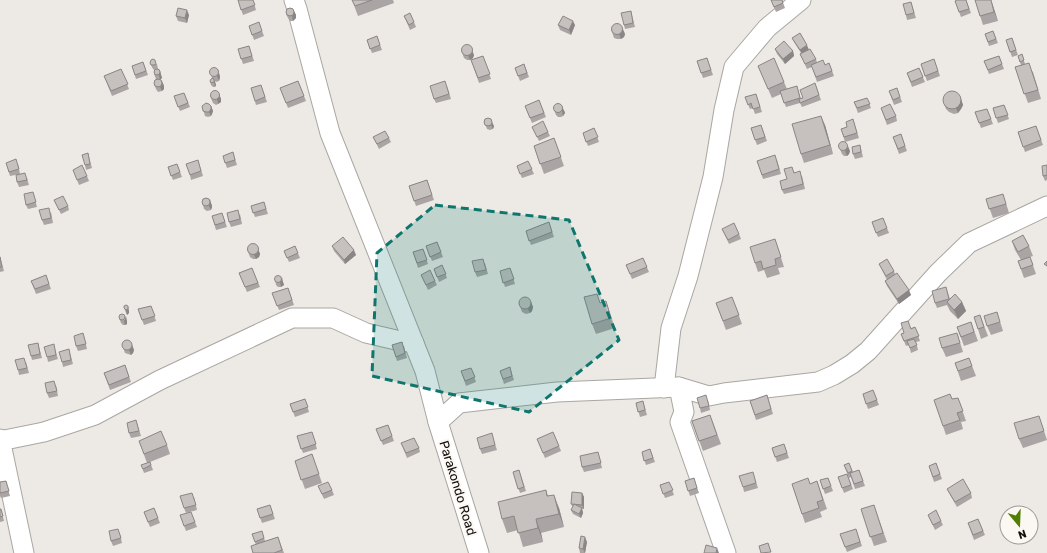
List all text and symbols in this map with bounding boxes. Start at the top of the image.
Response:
street label: Parakondo Road [436,439,480,537]
north arrow [999,505,1039,545]
text: N [1016,527,1028,541]

